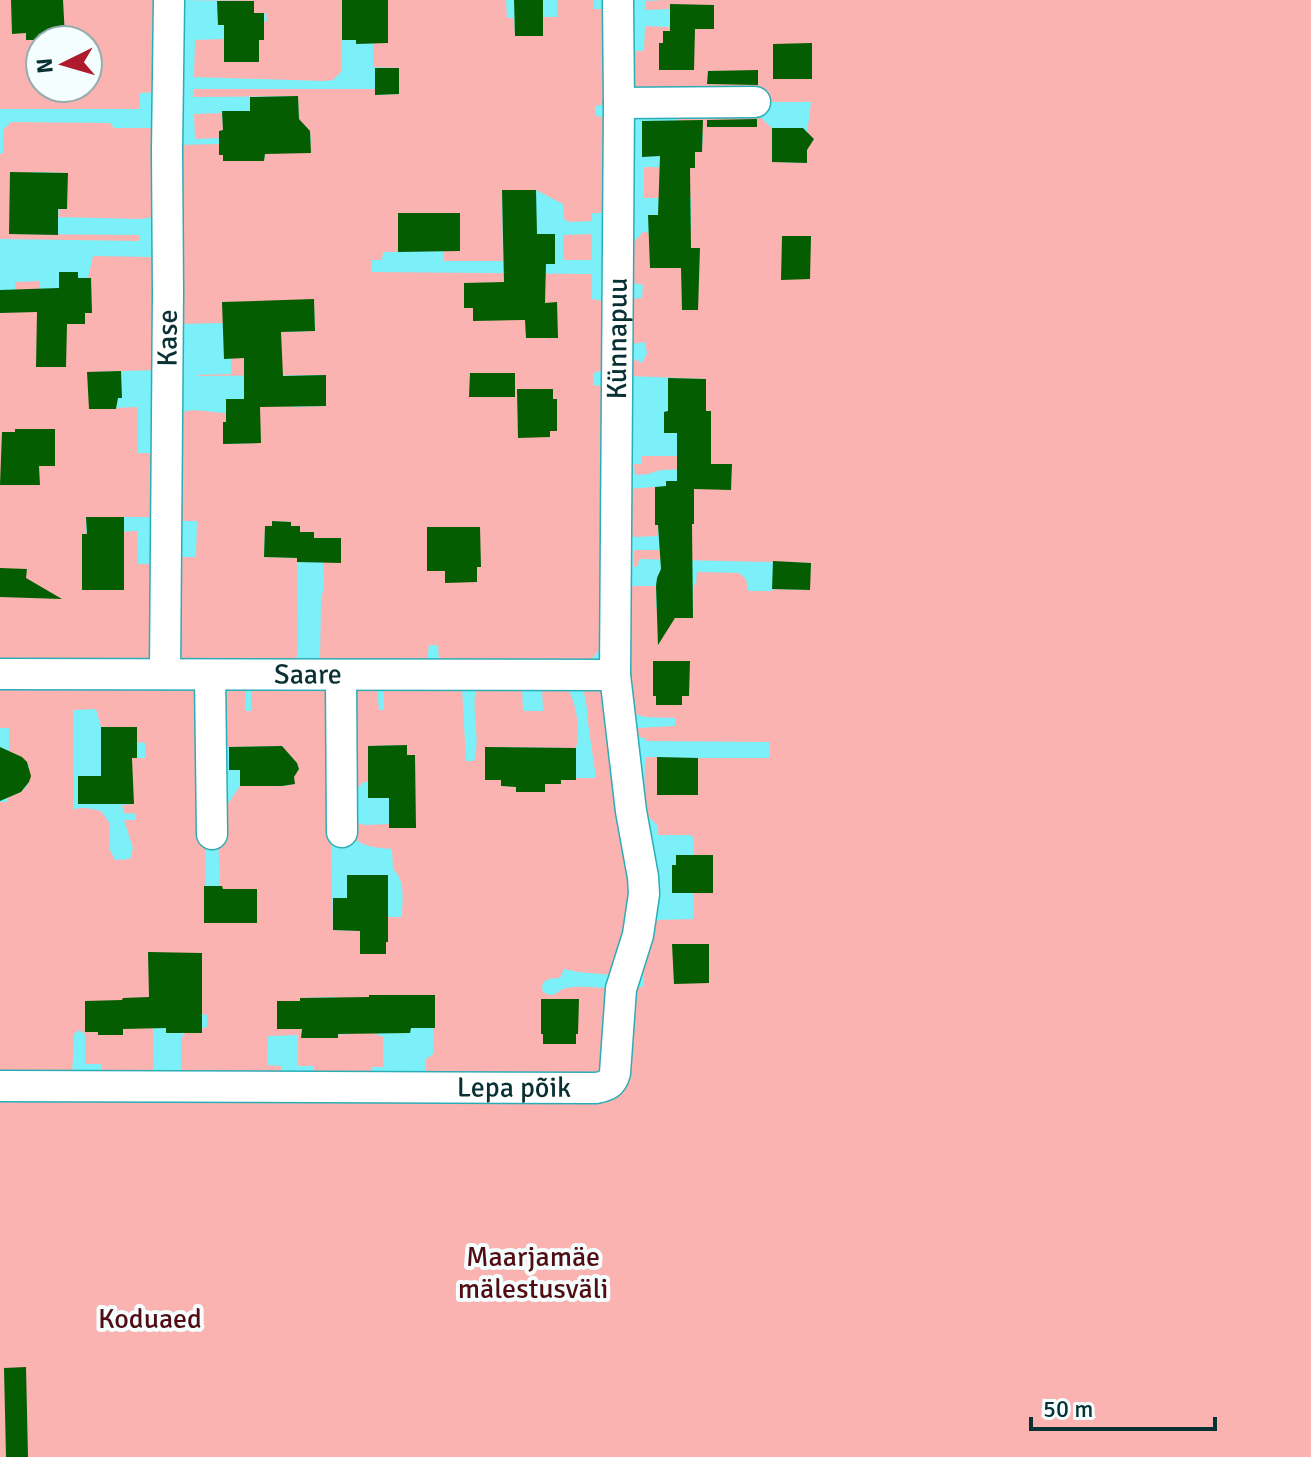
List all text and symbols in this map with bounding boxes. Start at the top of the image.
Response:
north arrow [24,24,104,104]
text: N [30,57,59,75]
street label: Künnapuu [600,277,635,399]
street label: Kase [150,309,185,367]
street label: Saare [274,657,342,692]
street label: Lepa põik [457,1071,571,1105]
park label: Maarjamäe mälestusväli [458,1240,608,1306]
park label: Koduaed [98,1302,202,1336]
scale bar [1031,1381,1215,1431]
text: 50 m [1043,1394,1093,1424]

